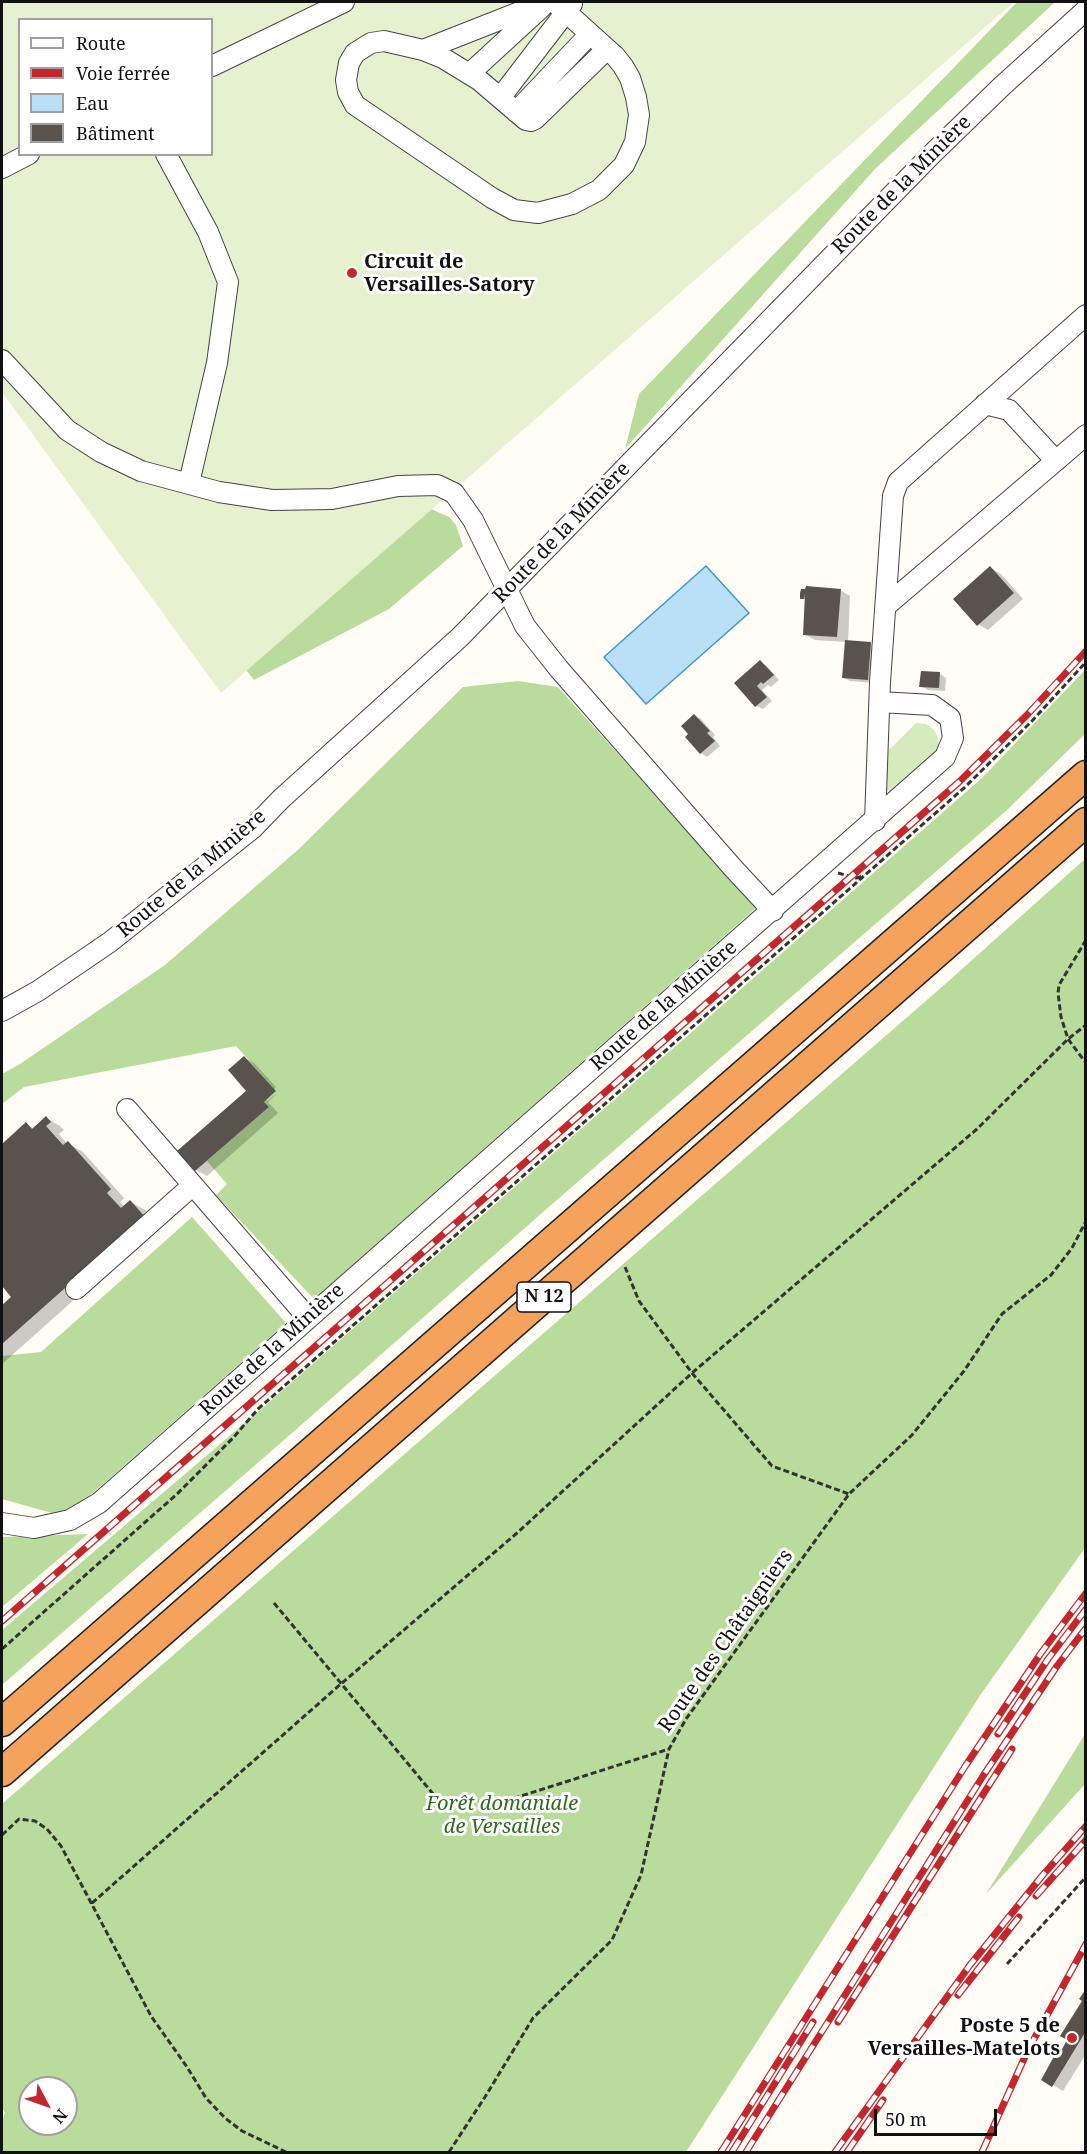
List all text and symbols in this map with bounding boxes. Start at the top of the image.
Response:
legend [18,18,213,156]
text: Route [76,31,126,55]
text: Voie ferrée [76,61,170,85]
text: Eau [76,91,109,115]
street label: Route de la Minière [828,111,976,259]
text: Bâtiment [76,121,155,145]
place label: Circuit de Versailles-Satory [364,250,535,297]
marker: Circuit de Versailles-Satory [345,266,359,280]
street label: Route de la Minière [489,458,635,608]
street label: Route de la Minière [113,805,271,943]
street label: Route de la Minière [586,936,742,1076]
street label: Route de la Minière [195,1279,349,1421]
road number: N 12 [517,1282,571,1312]
street label: Route des Châtaigniers [654,1545,798,1737]
park label: Forêt domaniale de Versailles [426,1792,578,1839]
place label: Poste 5 de Versailles-Matelots [868,2014,1060,2061]
marker: Poste 5 de Versailles-Matelots [1065,2031,1079,2045]
north arrow [18,2076,78,2136]
scale bar [877,2097,1000,2135]
text: N [48,2105,73,2128]
text: 50 m [885,2107,927,2131]

